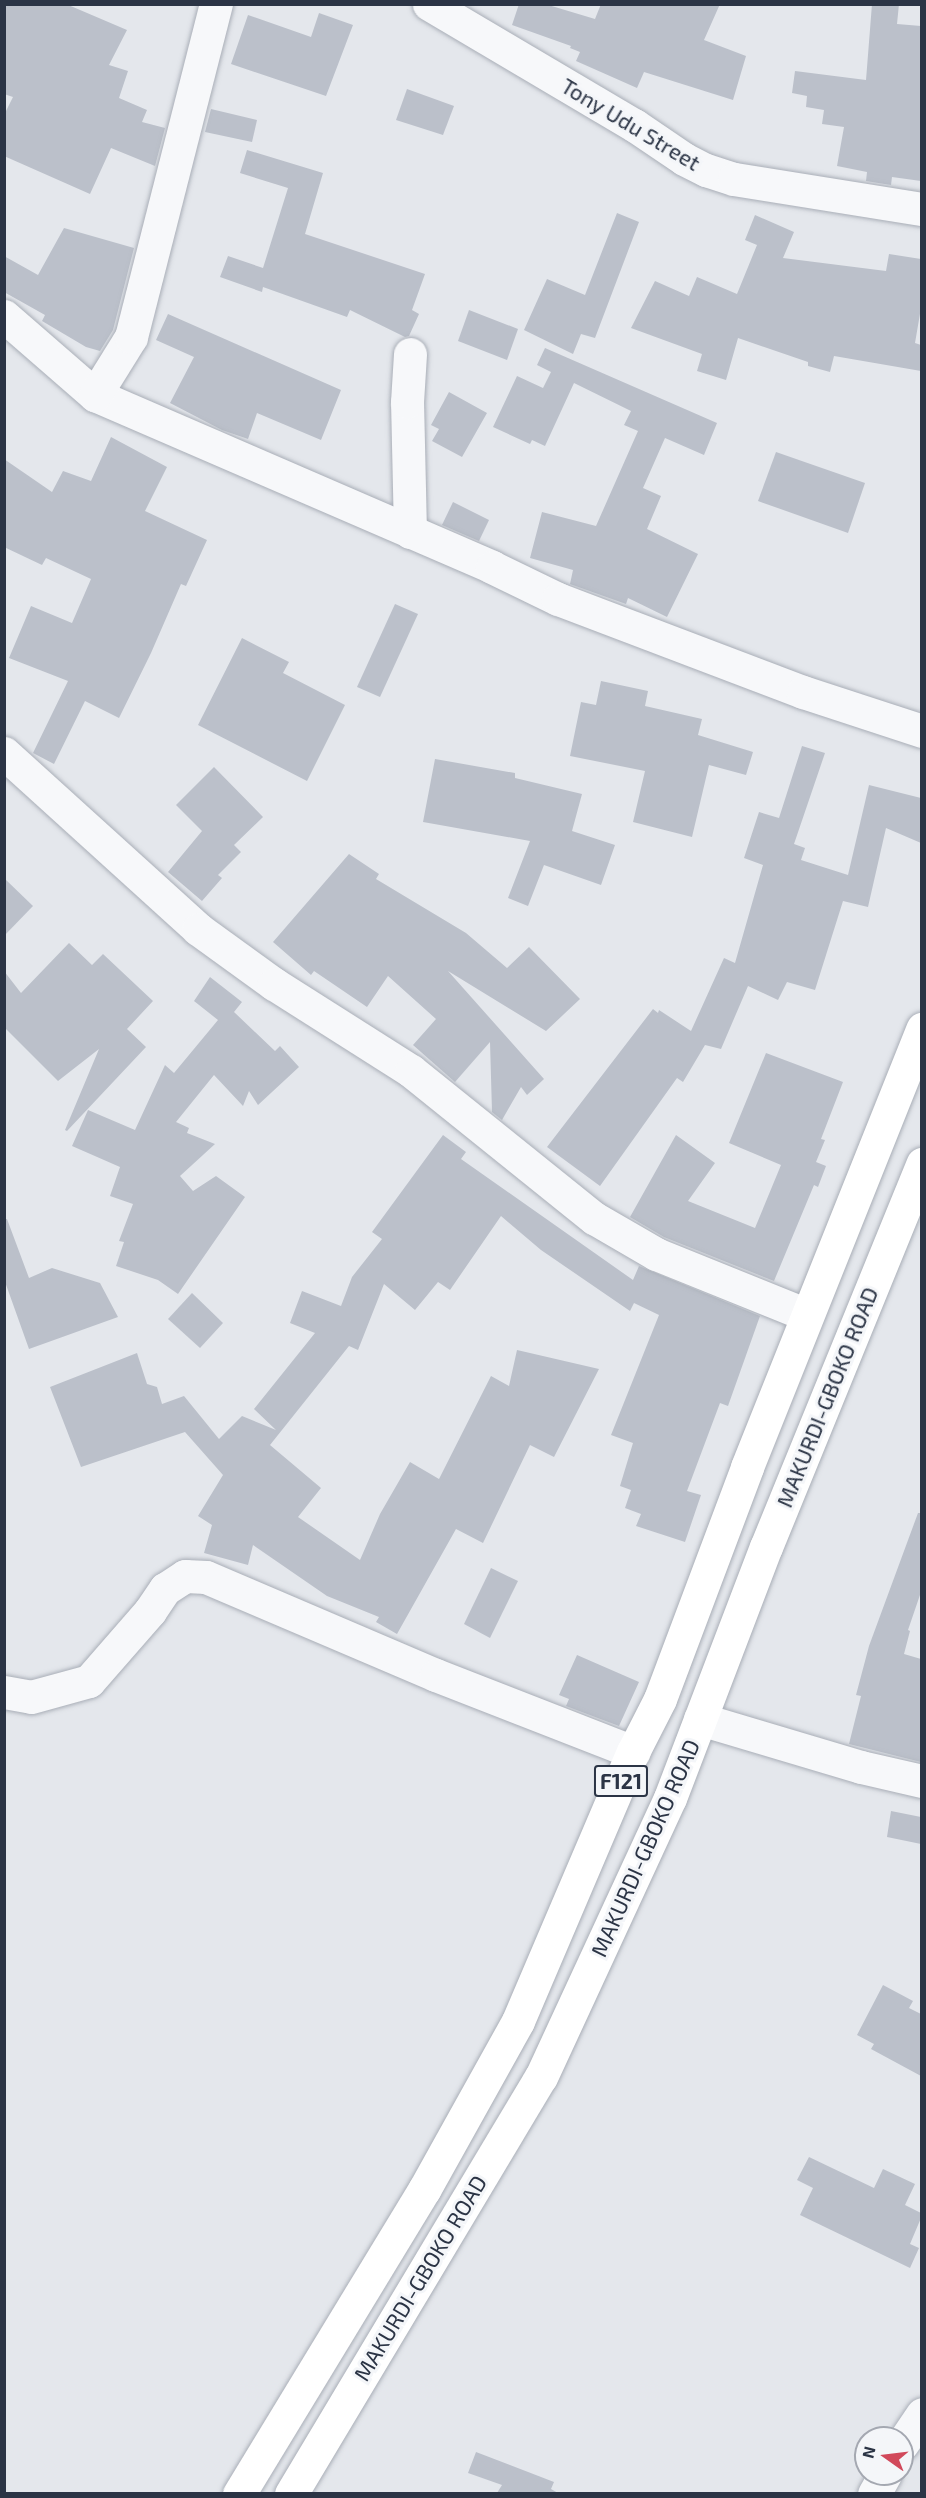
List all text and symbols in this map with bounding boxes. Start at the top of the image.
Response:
street label: Tony Udu Street [556,72,706,176]
street label: MAKURDI-GBOKO ROAD [771,1283,883,1511]
street label: MAKURDI-GBOKO ROAD [585,1735,705,1961]
road number: F121 [592,1763,650,1799]
street label: MAKURDI-GBOKO ROAD [348,2170,492,2386]
north arrow [854,2426,914,2486]
text: N [857,2444,879,2460]

